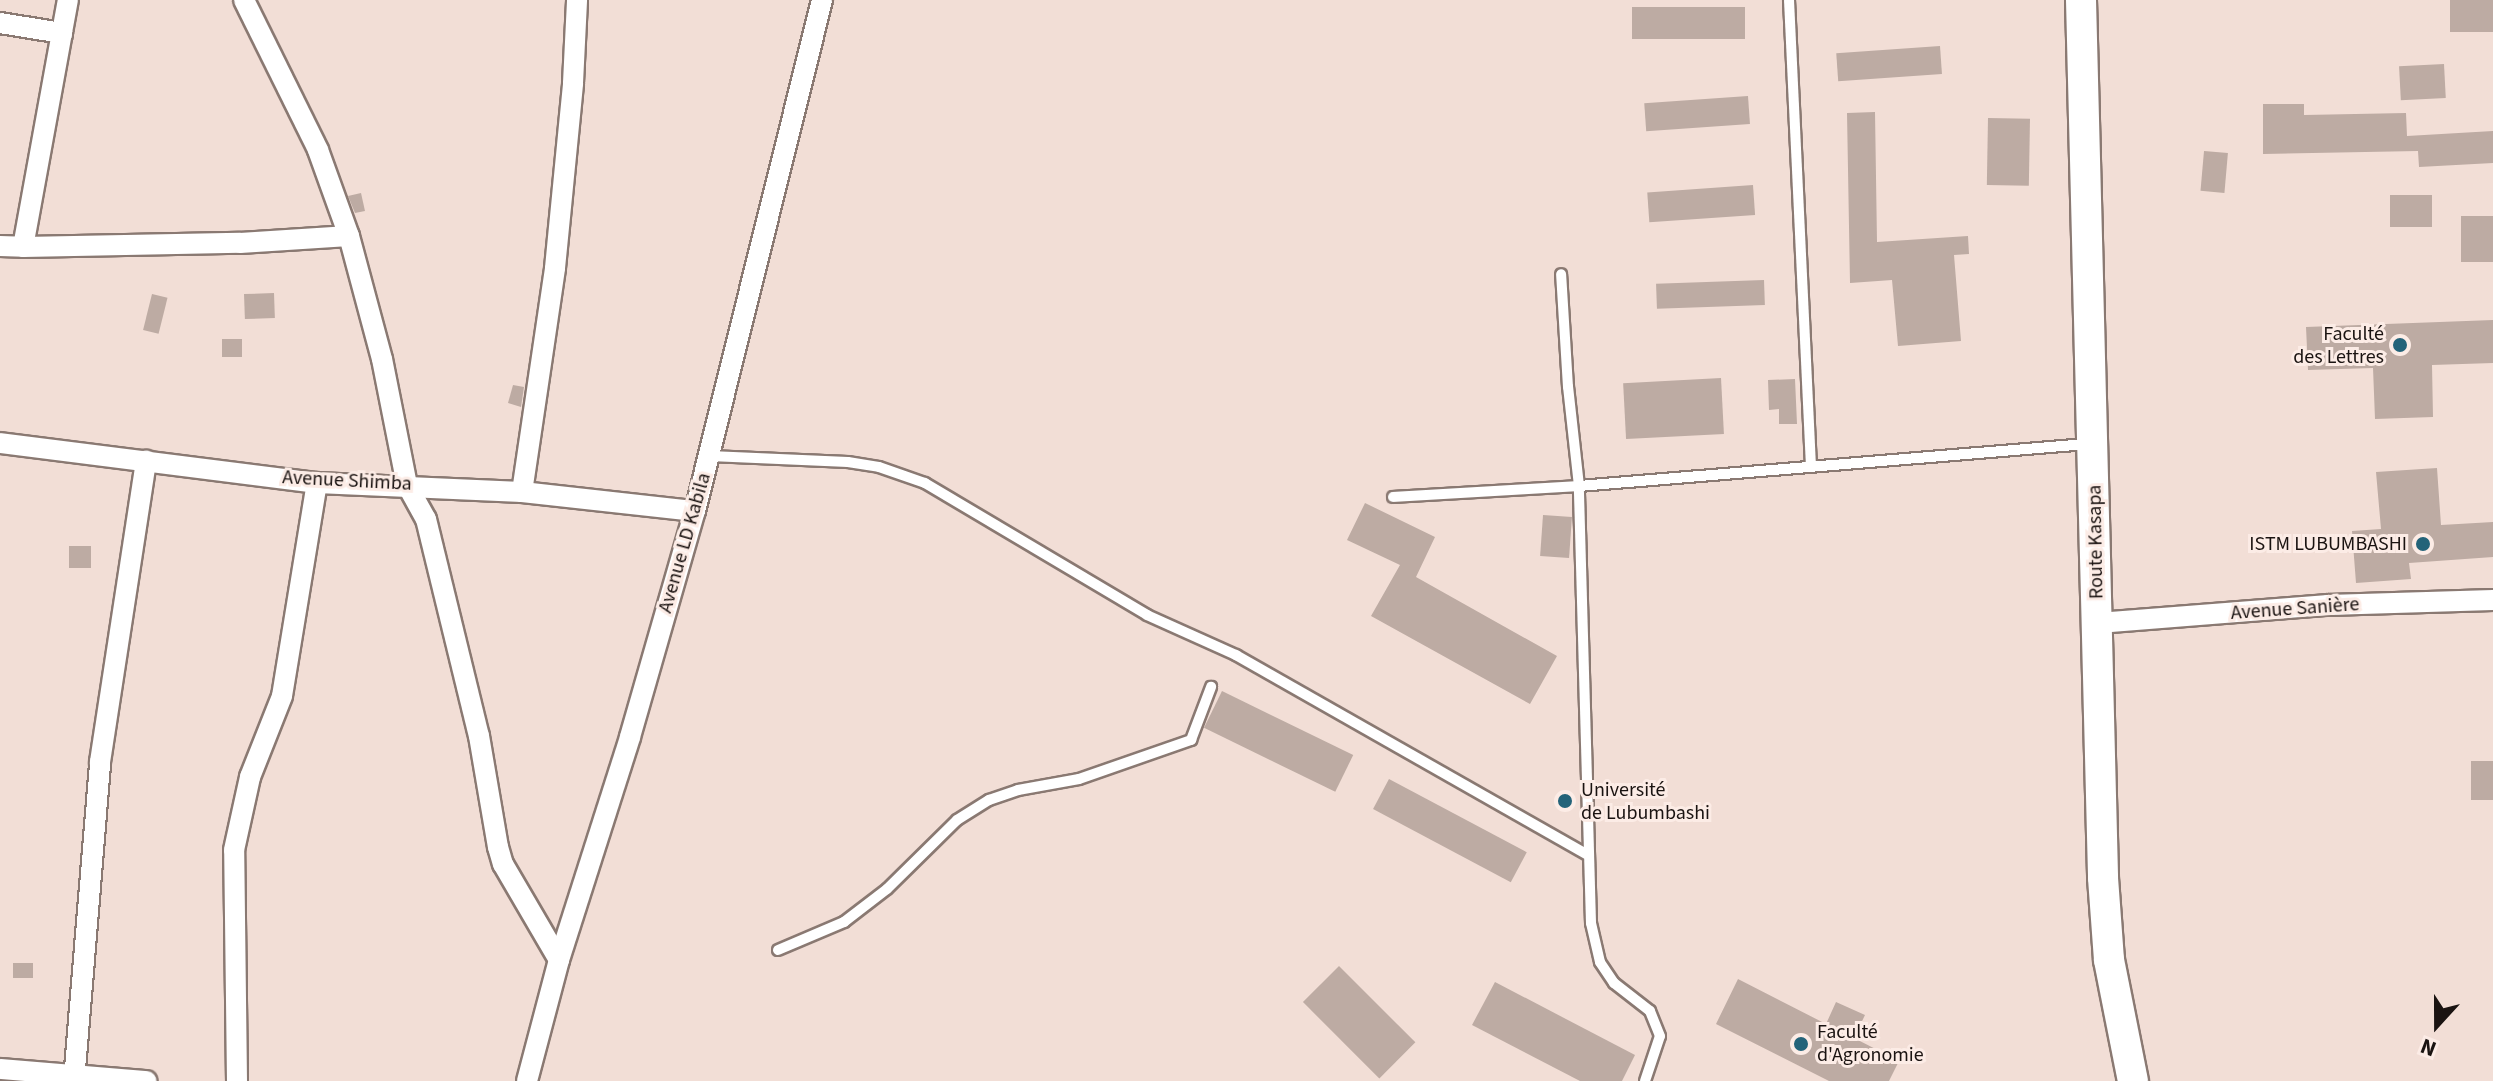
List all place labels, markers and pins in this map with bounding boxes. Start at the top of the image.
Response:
place label: Faculté des Lettres [2293,322,2384,369]
marker: Faculté des Lettres [2391,336,2409,354]
place label: ISTM LUBUMBASHI [2249,532,2407,556]
marker: ISTM LUBUMBASHI [2414,535,2432,553]
place label: Université de Lubumbashi [1581,778,1710,825]
marker: Université de Lubumbashi [1556,792,1574,810]
place label: Faculté d'Agronomie [1817,1020,1924,1067]
marker: Faculté d'Agronomie [1792,1035,1810,1053]

